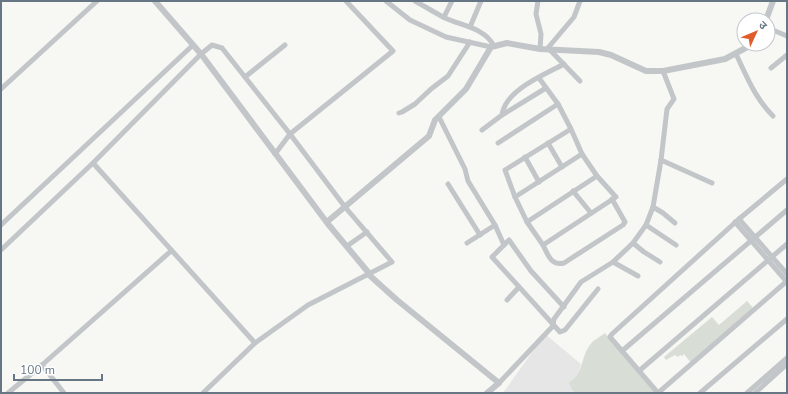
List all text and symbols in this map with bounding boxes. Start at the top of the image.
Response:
north arrow [736,12,776,52]
text: उ [755,18,771,33]
scale bar [14,356,102,382]
text: 100 m [20,362,55,378]

